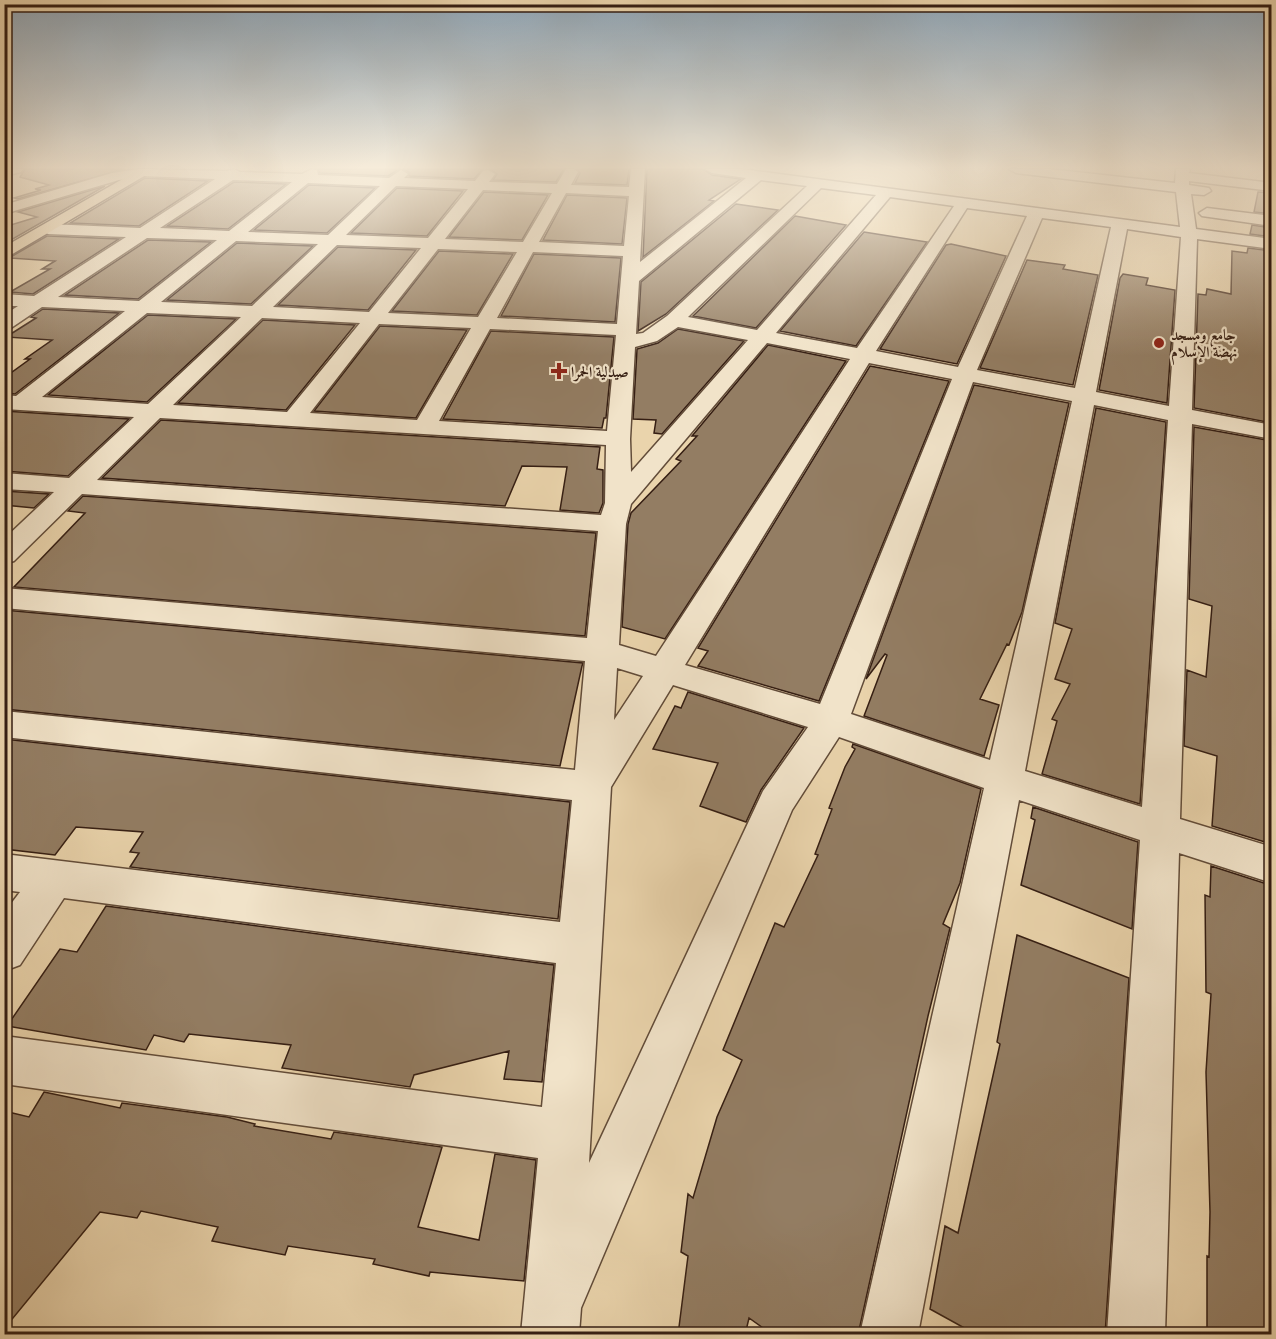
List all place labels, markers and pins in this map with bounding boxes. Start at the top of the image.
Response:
place label: جامع ومسجد نهضة الإسلام [1171,324,1238,365]
marker: جامع ومسجد نهضة الإسلام [1152,336,1166,350]
place label: صيدلية الحمرا [571,361,629,382]
marker: صيدلية الحمرا [552,364,566,378]

